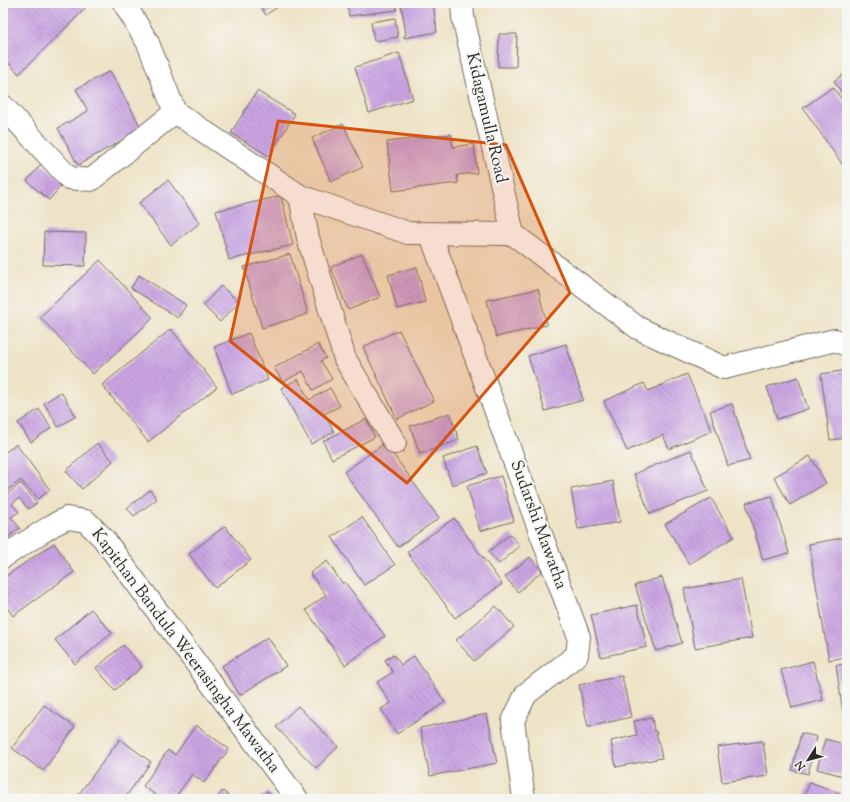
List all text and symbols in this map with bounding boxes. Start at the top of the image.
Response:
street label: Kidagamulla Road [459,50,513,186]
street label: Sudarshi Mawatha [503,457,573,593]
street label: Kapithan Bandula Weerasingha Mawatha [85,524,285,779]
north arrow [788,740,828,780]
text: N [792,757,810,774]

